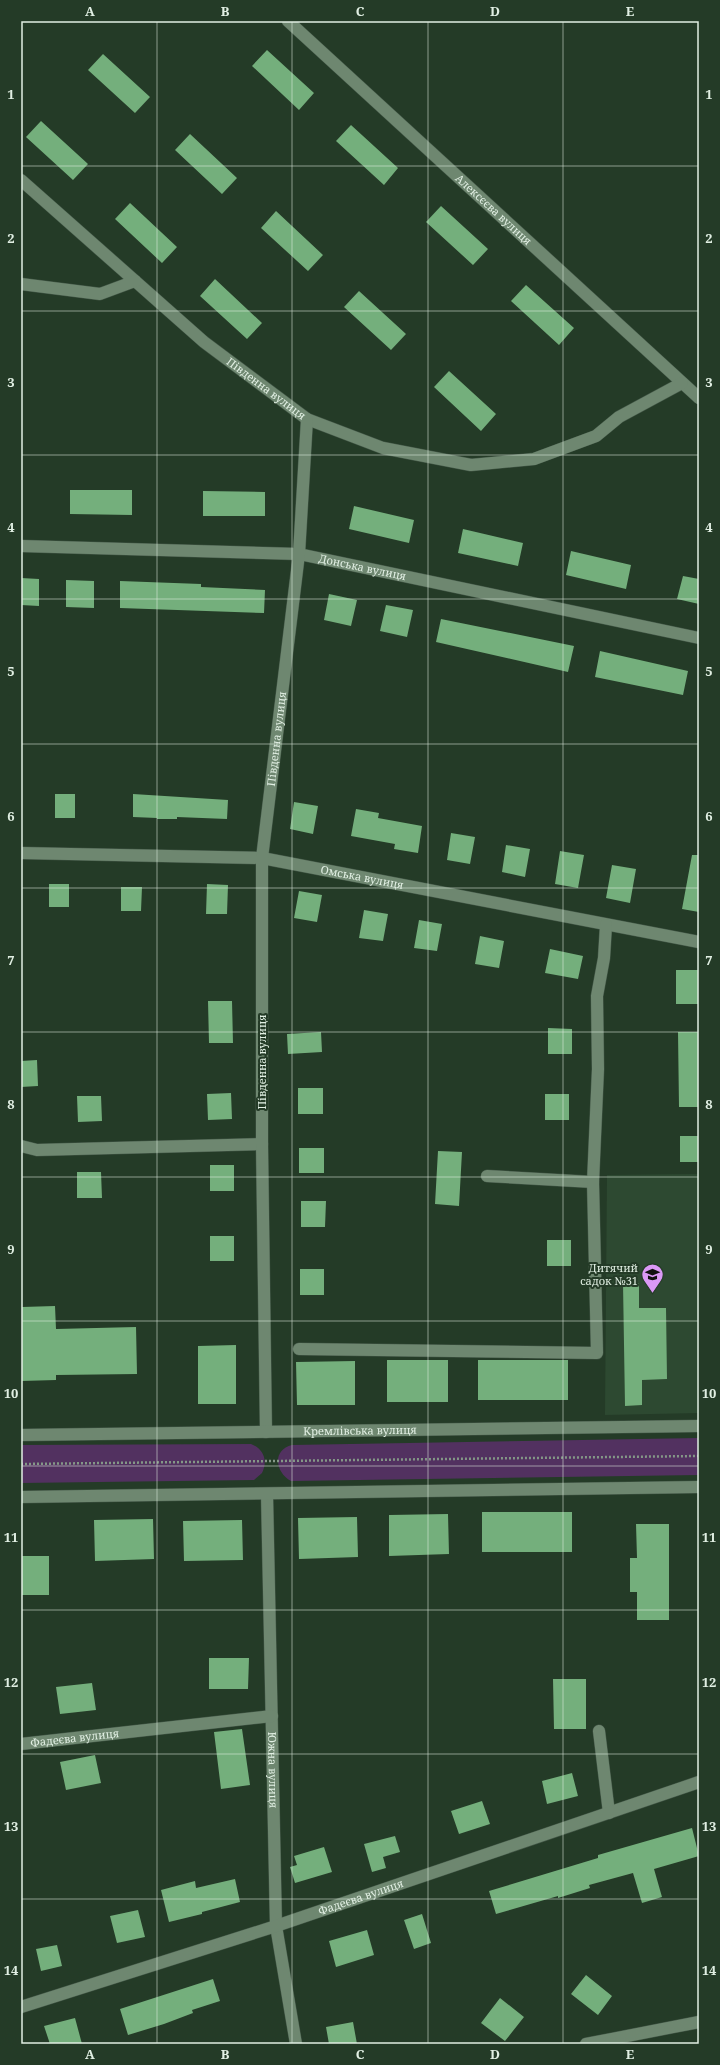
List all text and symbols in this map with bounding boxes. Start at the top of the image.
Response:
text: A [85,2,95,20]
text: B [221,2,230,20]
text: C [356,2,365,20]
text: D [490,2,500,20]
text: E [626,2,635,20]
text: 1 [7,85,15,103]
text: 1 [705,85,713,103]
street label: Алексєєва вулиця [453,170,535,248]
text: 2 [7,229,15,247]
text: 2 [705,229,713,247]
street label: Південна вулиця [224,354,309,423]
text: 3 [7,373,15,391]
text: 3 [705,373,713,391]
text: 4 [7,518,15,536]
text: 4 [705,518,713,536]
street label: Донська вулиця [317,550,408,583]
text: 5 [7,662,15,680]
text: 5 [705,662,713,680]
street label: Південна вулиця [263,691,289,787]
text: 6 [7,807,15,825]
text: 6 [705,807,713,825]
street label: Омська вулиця [319,861,405,892]
text: 7 [7,951,15,969]
text: 7 [705,951,713,969]
street label: Південна вулиця [254,1014,269,1110]
text: 8 [7,1095,15,1113]
text: 8 [705,1095,713,1113]
text: 9 [7,1240,15,1258]
text: 9 [705,1240,713,1258]
place label: Дитячий садок №31 [580,1260,638,1288]
school or university icon: Дитячий садок №31 [640,1261,666,1294]
text: 10 [4,1384,18,1402]
text: 10 [702,1384,716,1402]
street label: Кремлівська вулиця [303,1422,417,1438]
text: 11 [4,1528,18,1546]
text: 11 [702,1528,716,1546]
text: 12 [4,1673,18,1691]
text: 12 [702,1673,716,1691]
street label: Фадеєва вулиця [29,1725,120,1750]
street label: Южна вулиця [265,1731,282,1808]
text: 13 [4,1817,18,1835]
text: 13 [702,1817,716,1835]
street label: Фадеєва вулиця [316,1875,405,1918]
text: 14 [4,1961,19,1979]
text: 14 [702,1961,717,1979]
text: A [85,2045,95,2063]
text: B [221,2045,230,2063]
text: C [356,2045,365,2063]
text: D [490,2045,500,2063]
text: E [626,2045,635,2063]

